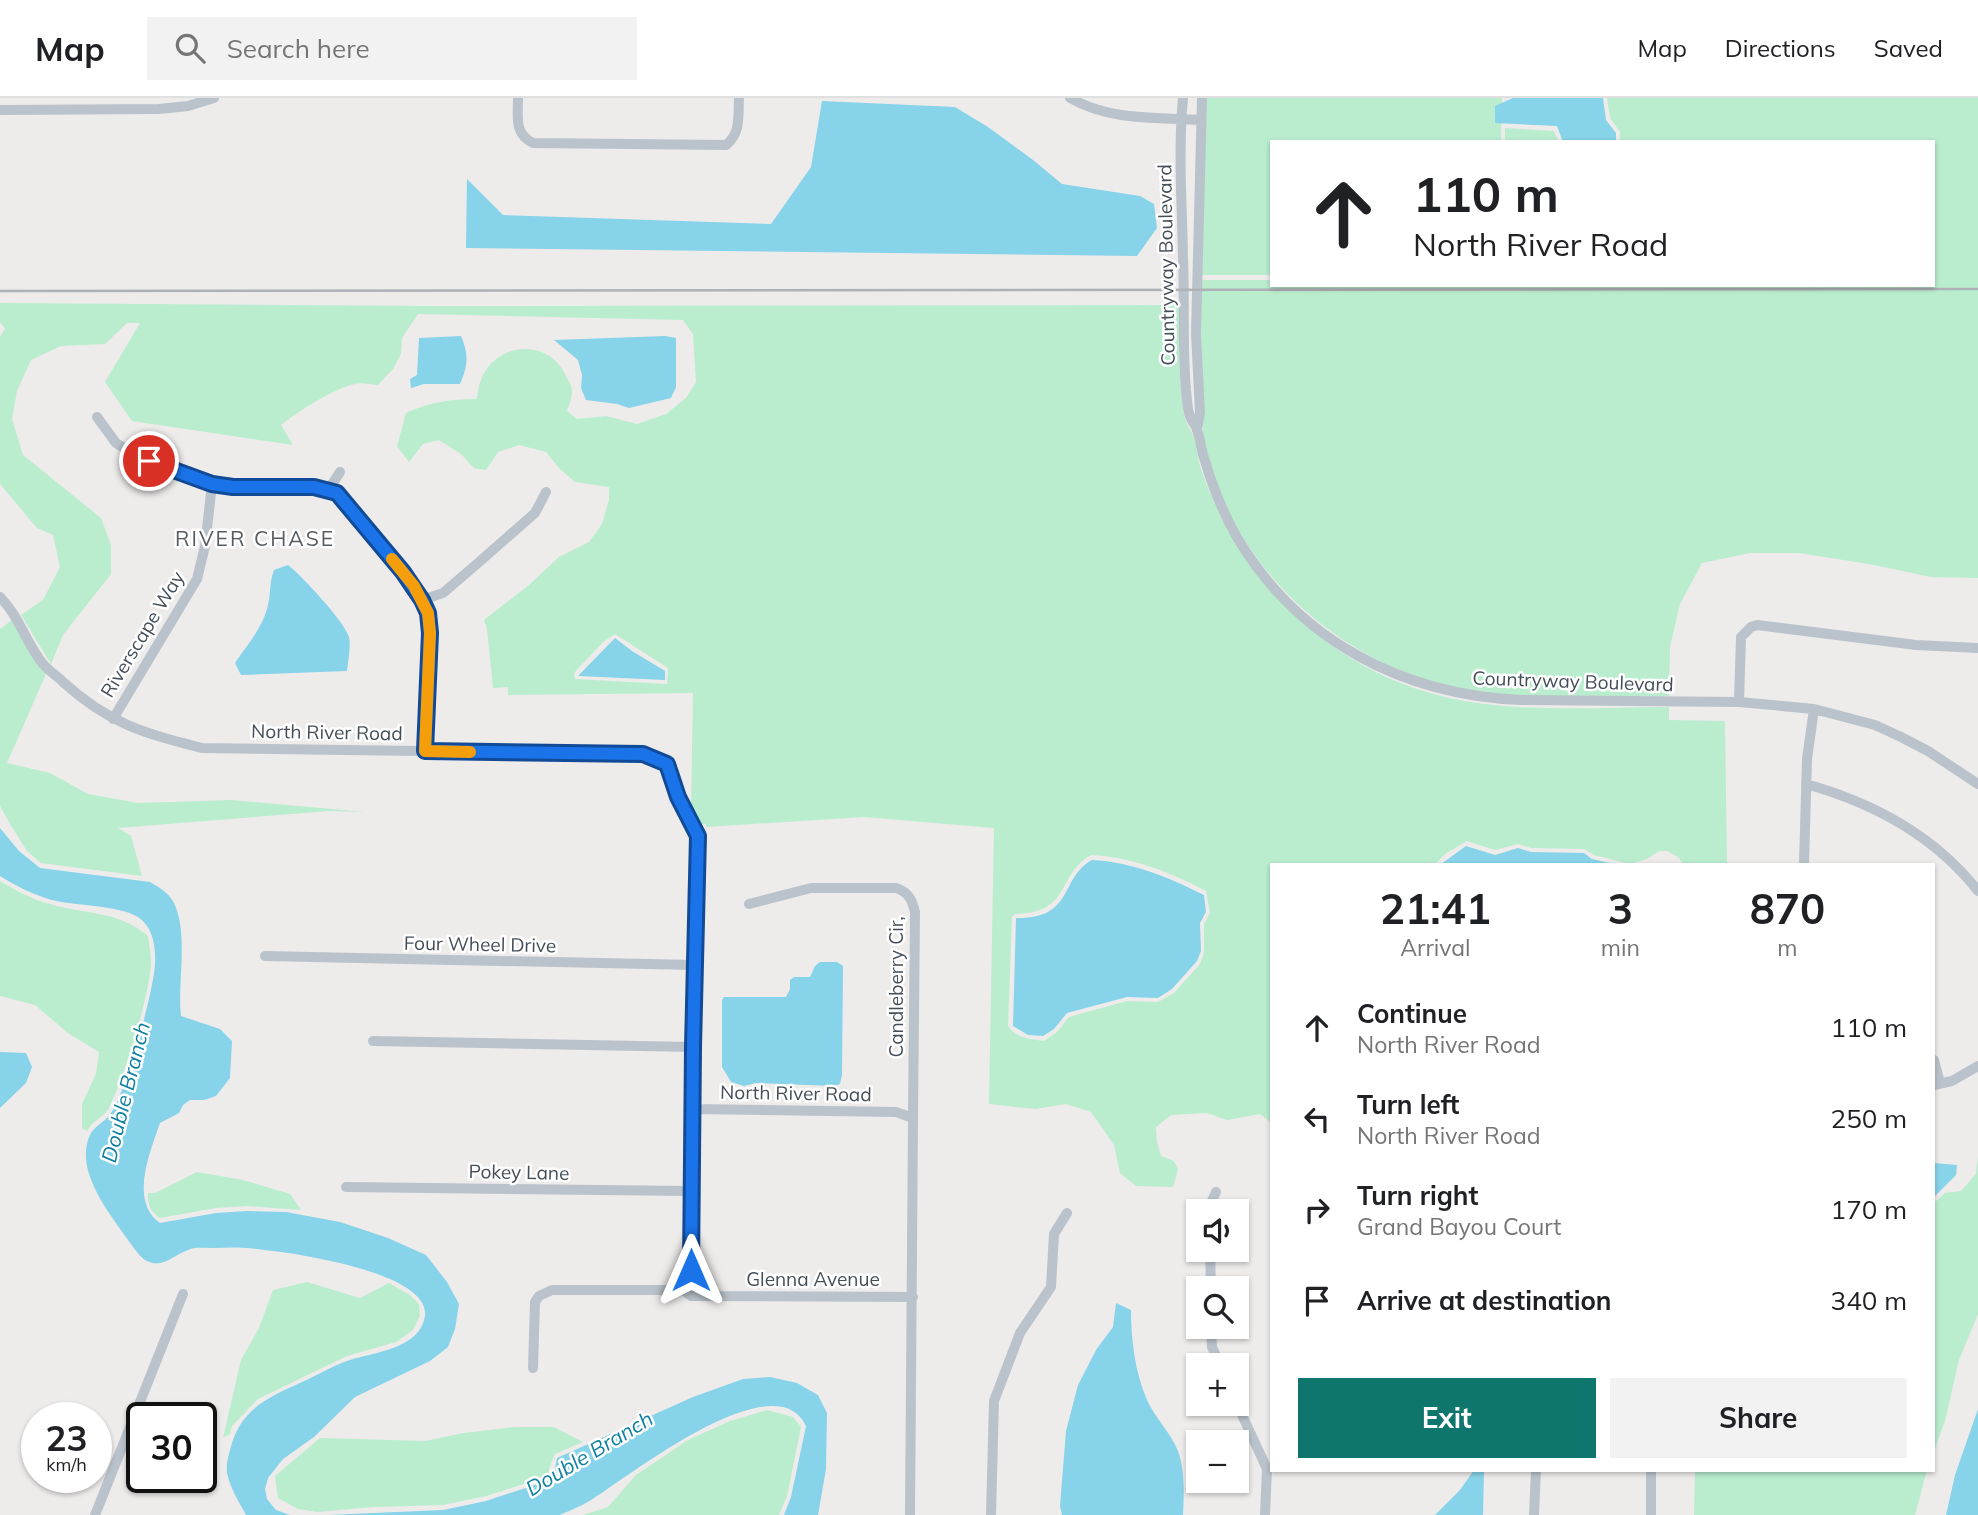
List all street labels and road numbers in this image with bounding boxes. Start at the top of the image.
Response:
street label: Countryway Boulevard [1152,164,1180,366]
street label: Riverscape Way [95,567,189,701]
street label: Countryway Boulevard [1472,665,1674,697]
street label: North River Road [251,719,403,745]
street label: Candleberry Cir, [884,917,908,1057]
street label: Four Wheel Drive [404,931,556,957]
street label: North River Road [720,1080,872,1106]
street label: Pokey Lane [468,1159,570,1185]
street label: Glenna Avenue [746,1267,880,1291]

